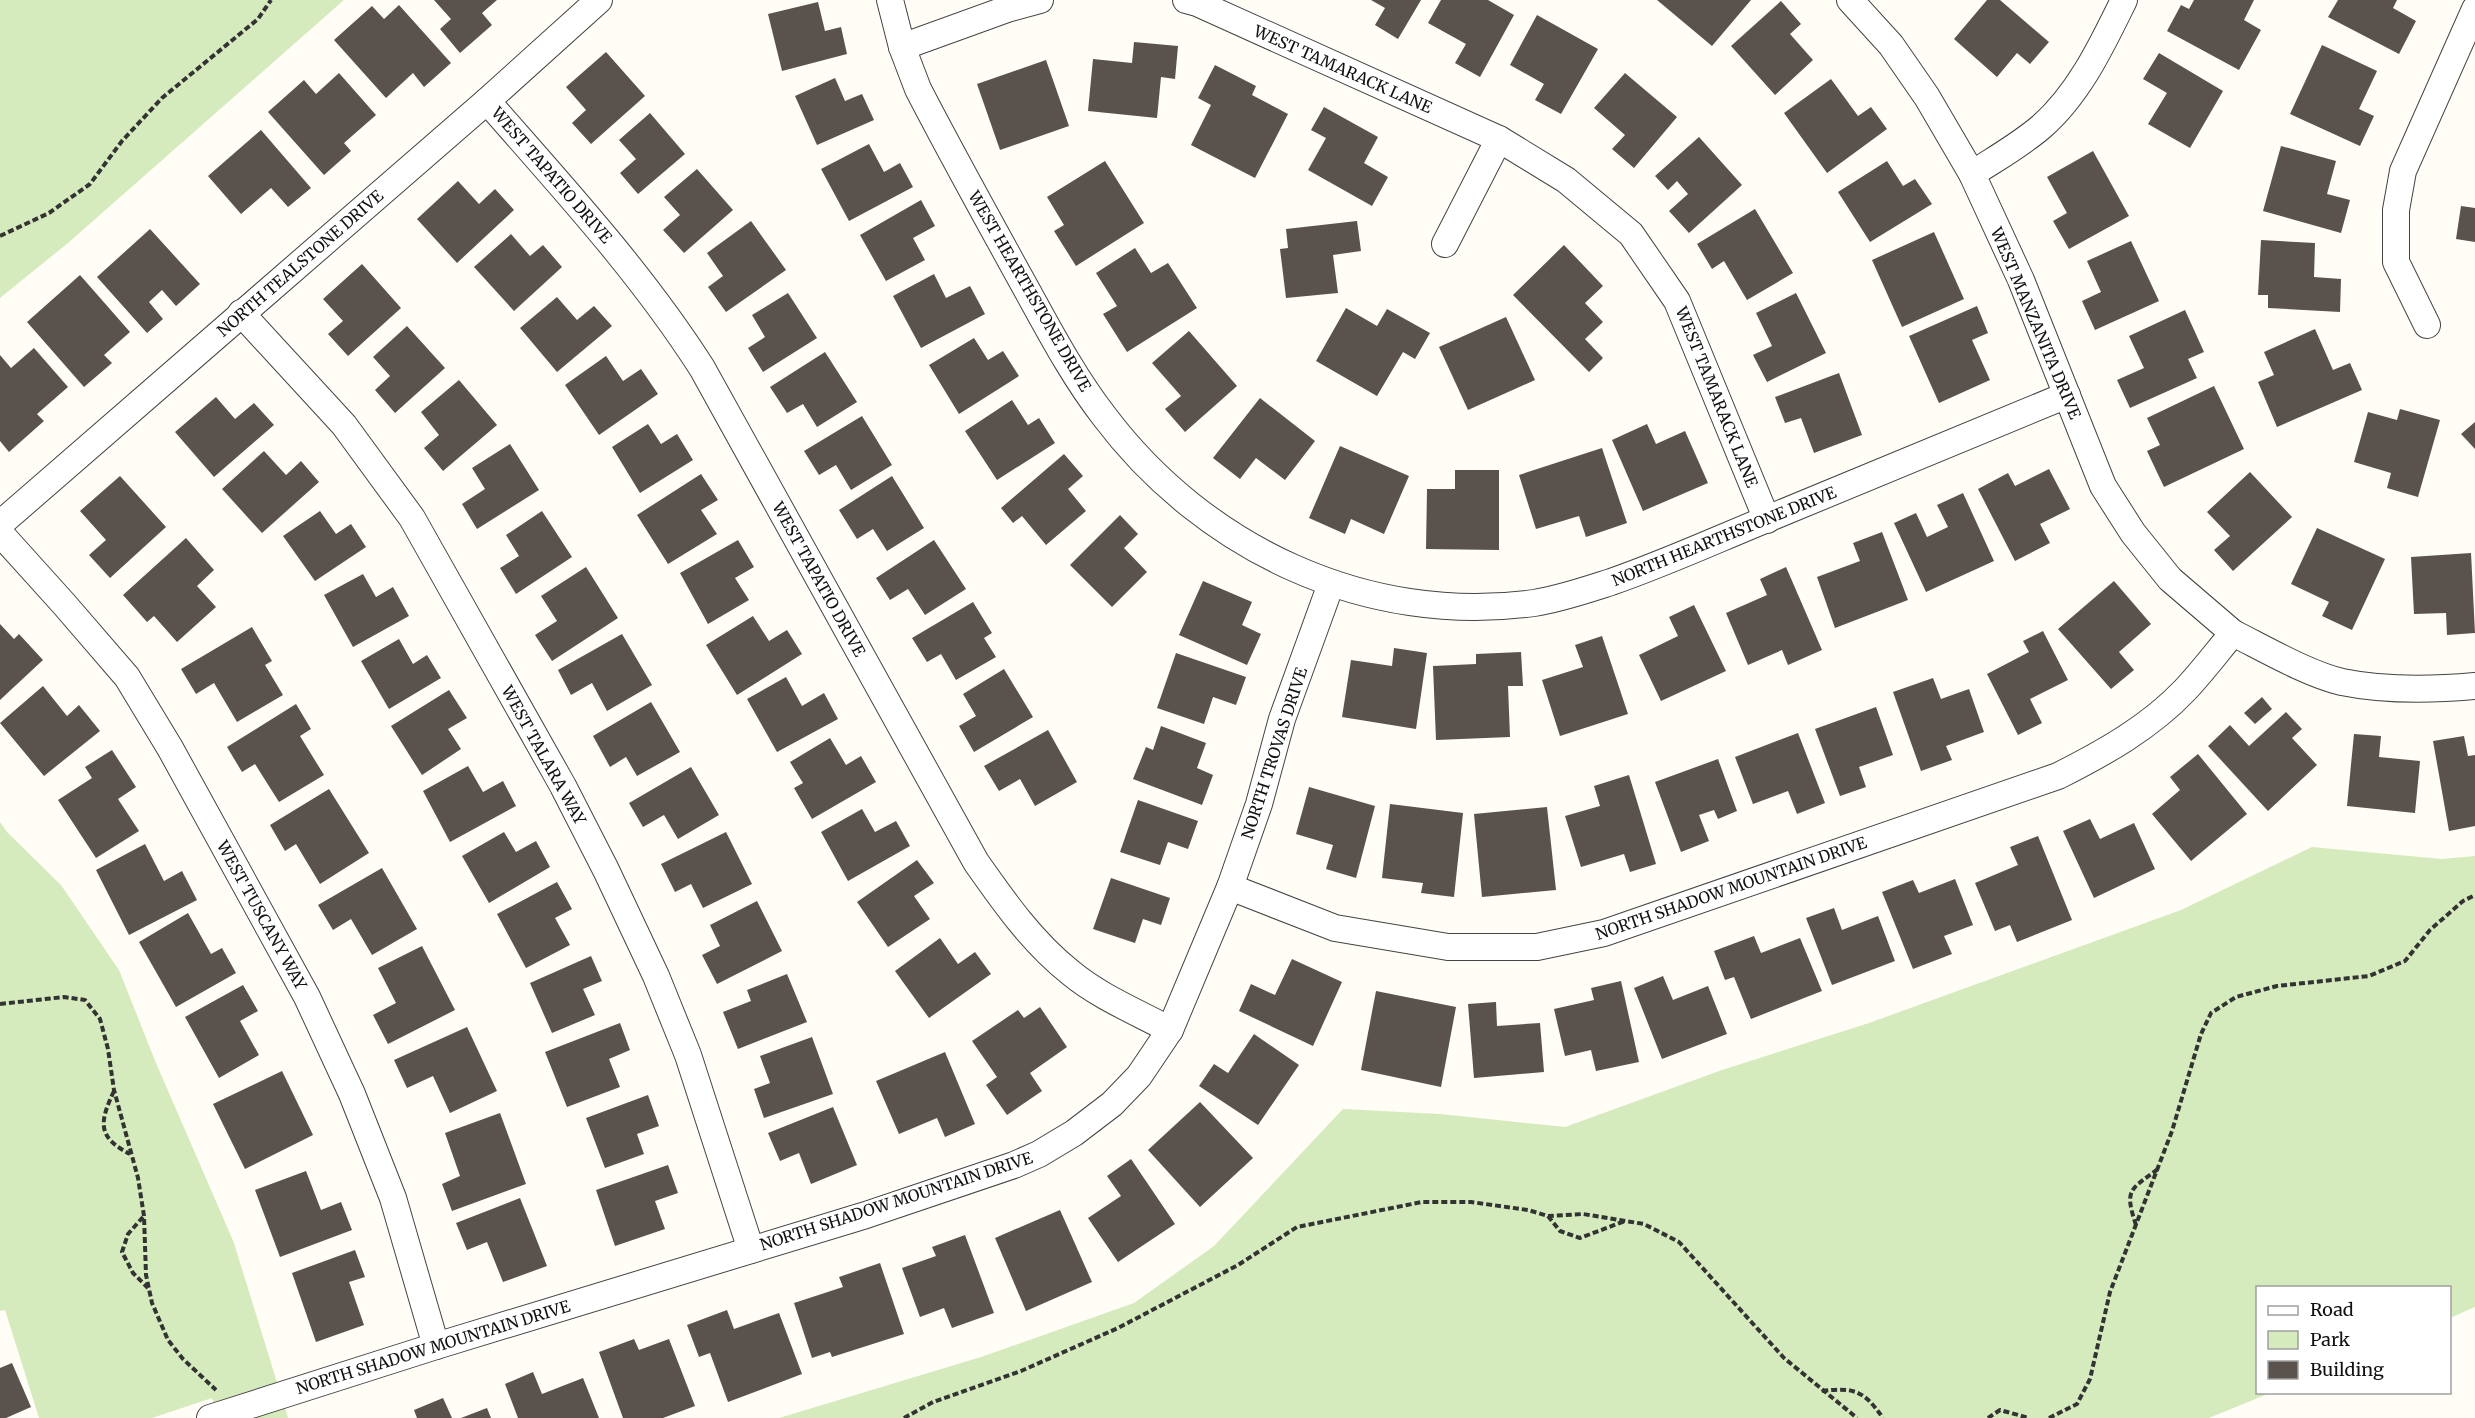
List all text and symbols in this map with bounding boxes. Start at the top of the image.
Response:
street label: WEST TAMARACK LANE [1250,20,1436,118]
street label: WEST TAPATIO DRIVE [487,102,617,248]
street label: NORTH TEALSTONE DRIVE [213,185,388,341]
street label: WEST HEARTHSTONE DRIVE [964,186,1096,396]
street label: WEST MANZANITA DRIVE [1986,223,2086,423]
street label: WEST TAMARACK LANE [1671,303,1763,491]
street label: NORTH HEARTHSTONE DRIVE [1609,481,1840,590]
street label: WEST TAPATIO DRIVE [768,497,870,661]
street label: NORTH TROVAS DRIVE [1237,664,1311,841]
street label: WEST TALARA WAY [497,681,591,829]
street label: NORTH SHADOW MOUNTAIN DRIVE [1593,832,1870,944]
street label: WEST TUSCANY WAY [212,836,312,994]
street label: NORTH SHADOW MOUNTAIN DRIVE [757,1147,1036,1255]
legend [2256,1286,2451,1394]
street label: NORTH SHADOW MOUNTAIN DRIVE [294,1295,573,1398]
text: Road [2310,1298,2354,1321]
text: Park [2310,1328,2351,1351]
text: Building [2310,1358,2384,1381]

